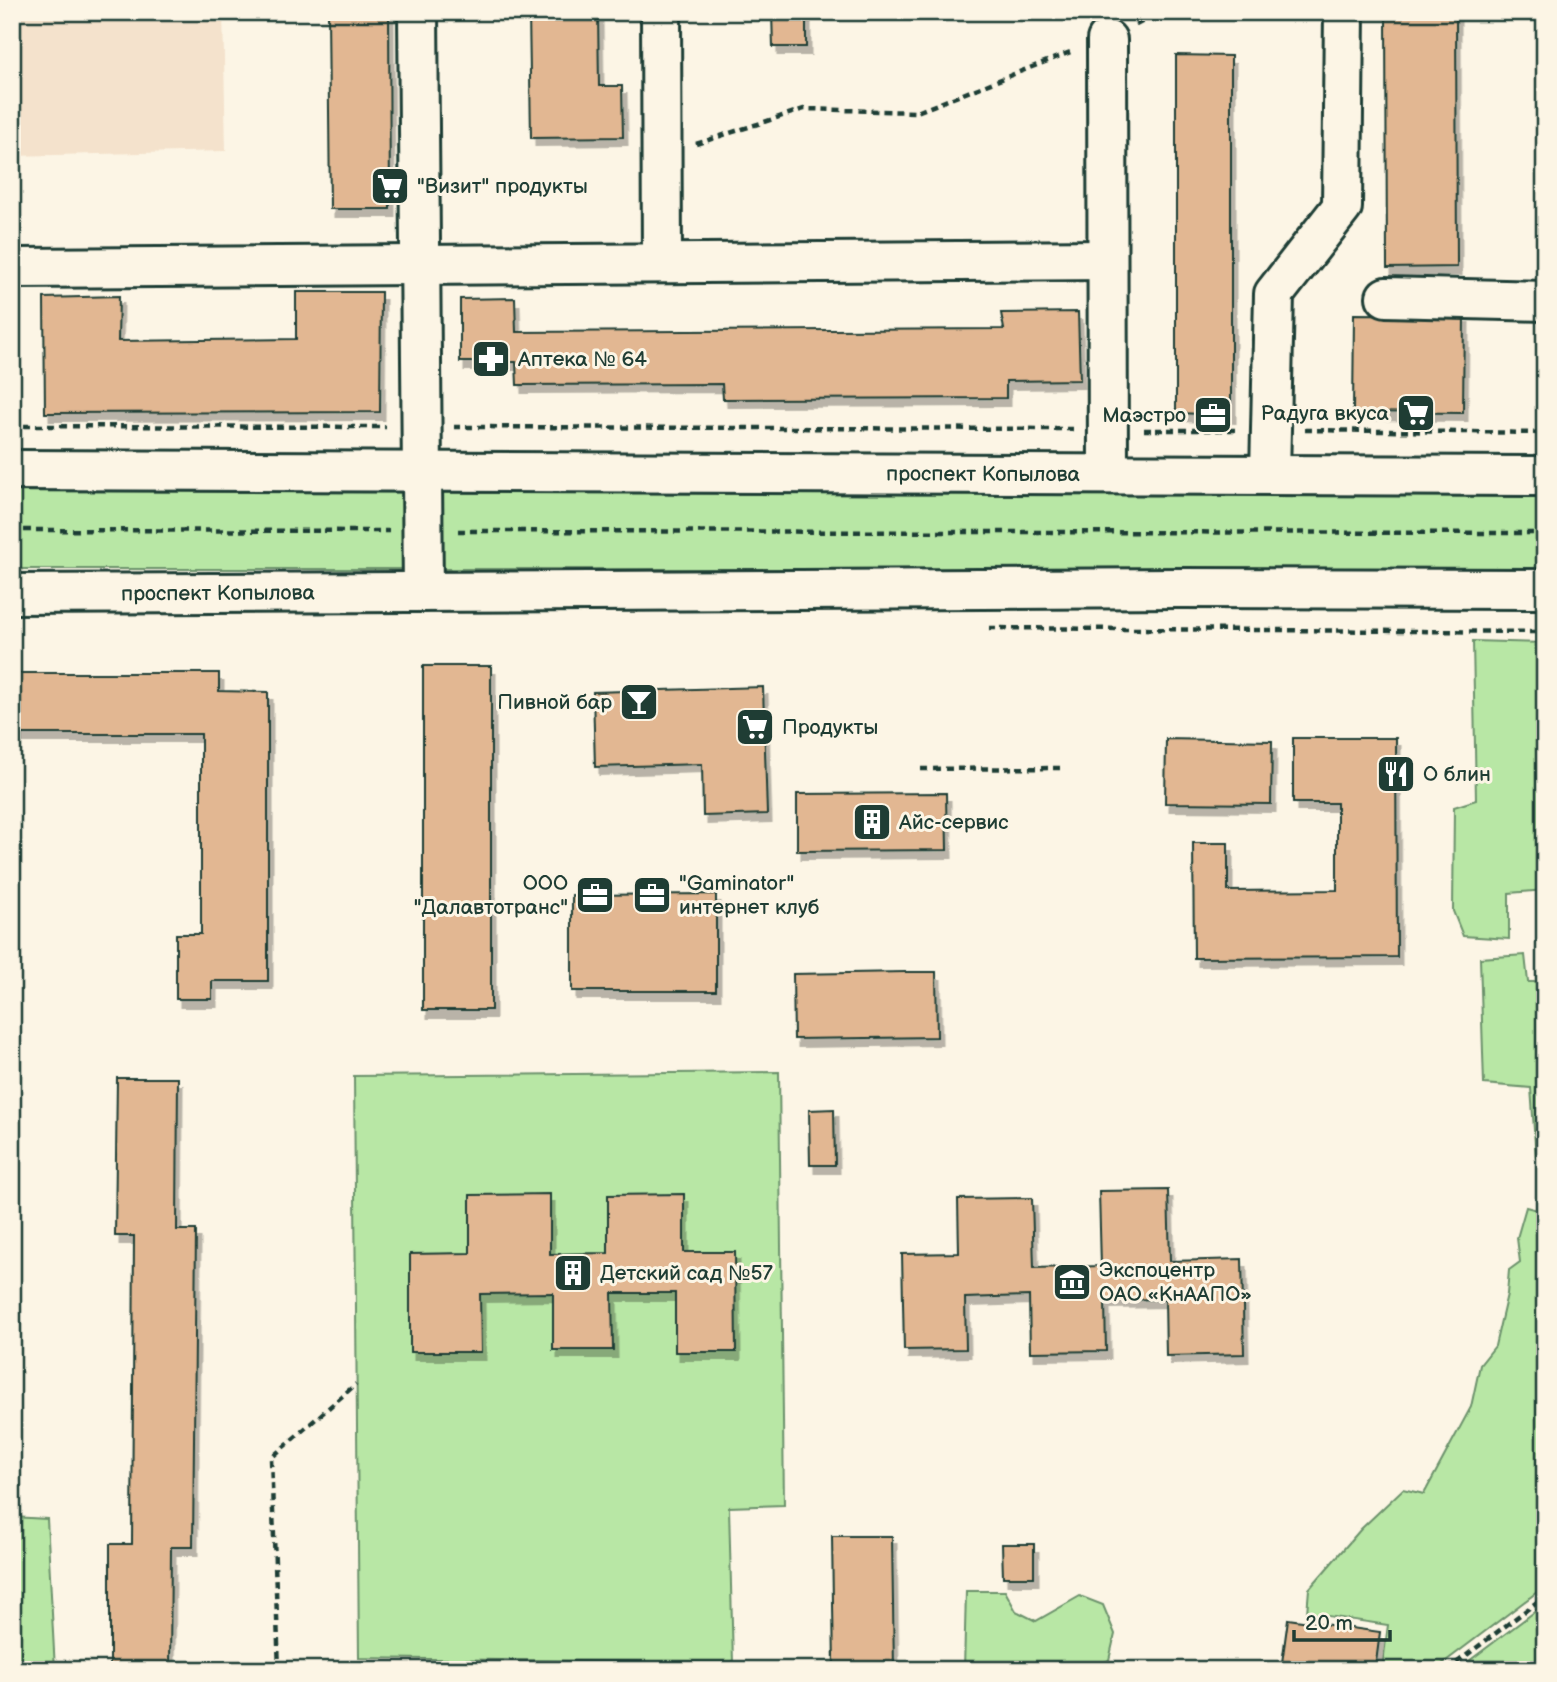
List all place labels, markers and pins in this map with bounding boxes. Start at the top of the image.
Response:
supermarket icon: "Визит" продукты [369,165,411,207]
place label: "Визит" продукты [417,174,588,199]
pharmacy icon: Аптека № 64 [470,338,512,380]
place label: Аптека № 64 [517,347,647,372]
supermarket icon: Радуга вкуса [1395,392,1437,434]
office icon: Маэстро [1192,394,1234,436]
place label: Радуга вкуса [1261,401,1390,426]
place label: Маэстро [1102,403,1186,428]
bar icon: Пивной бар [618,681,660,723]
place label: Пивной бар [497,690,612,715]
supermarket icon: Продукты [734,706,776,748]
place label: Продукты [782,715,878,740]
restaurant icon: О блин [1375,753,1417,795]
place label: О блин [1423,762,1491,787]
building icon: Айс-сервис [851,801,893,843]
place label: Айс-сервис [898,810,1009,835]
place label: ООО "Далавтотранс" [414,871,568,920]
place label: "Gaminator" интернет клуб [679,871,819,920]
office icon: ООО "Далавтотранс" [574,874,616,916]
office icon: "Gaminator" интернет клуб [631,874,673,916]
building icon: Детский сад №57 [552,1252,594,1294]
place label: Экспоцентр ОАО «КнААПО» [1099,1258,1252,1307]
place label: Детский сад №57 [600,1261,773,1286]
museum icon: Экспоцентр ОАО «КнААПО» [1051,1261,1093,1303]

